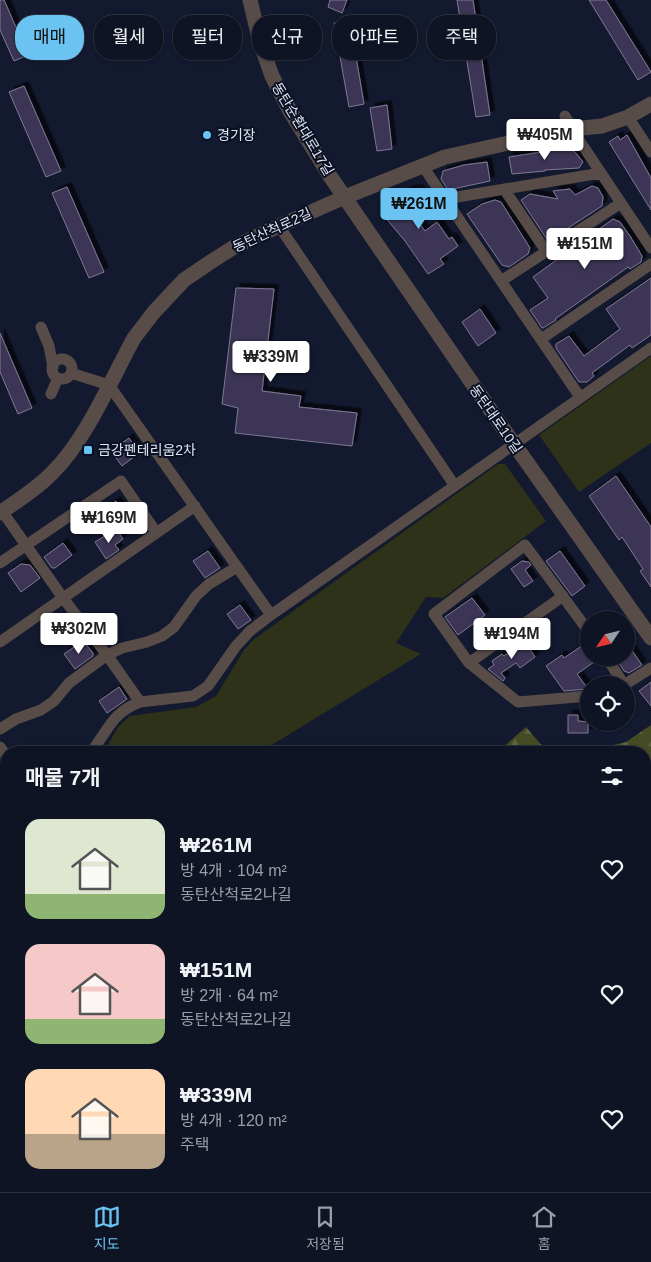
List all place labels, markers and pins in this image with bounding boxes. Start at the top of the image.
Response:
pin: ₩405M [510,119,580,161]
place label: 경기장 [217,127,256,143]
marker: 경기장 [201,129,213,141]
pin: ₩261M [384,188,454,230]
pin: ₩151M [550,228,620,270]
pin: ₩339M [236,340,306,383]
place label: 금강펜테리움2차 [98,442,196,458]
marker: 금강펜테리움2차 [82,444,94,456]
pin: ₩169M [74,502,144,544]
pin: ₩302M [44,612,114,655]
pin: ₩194M [477,618,547,660]

